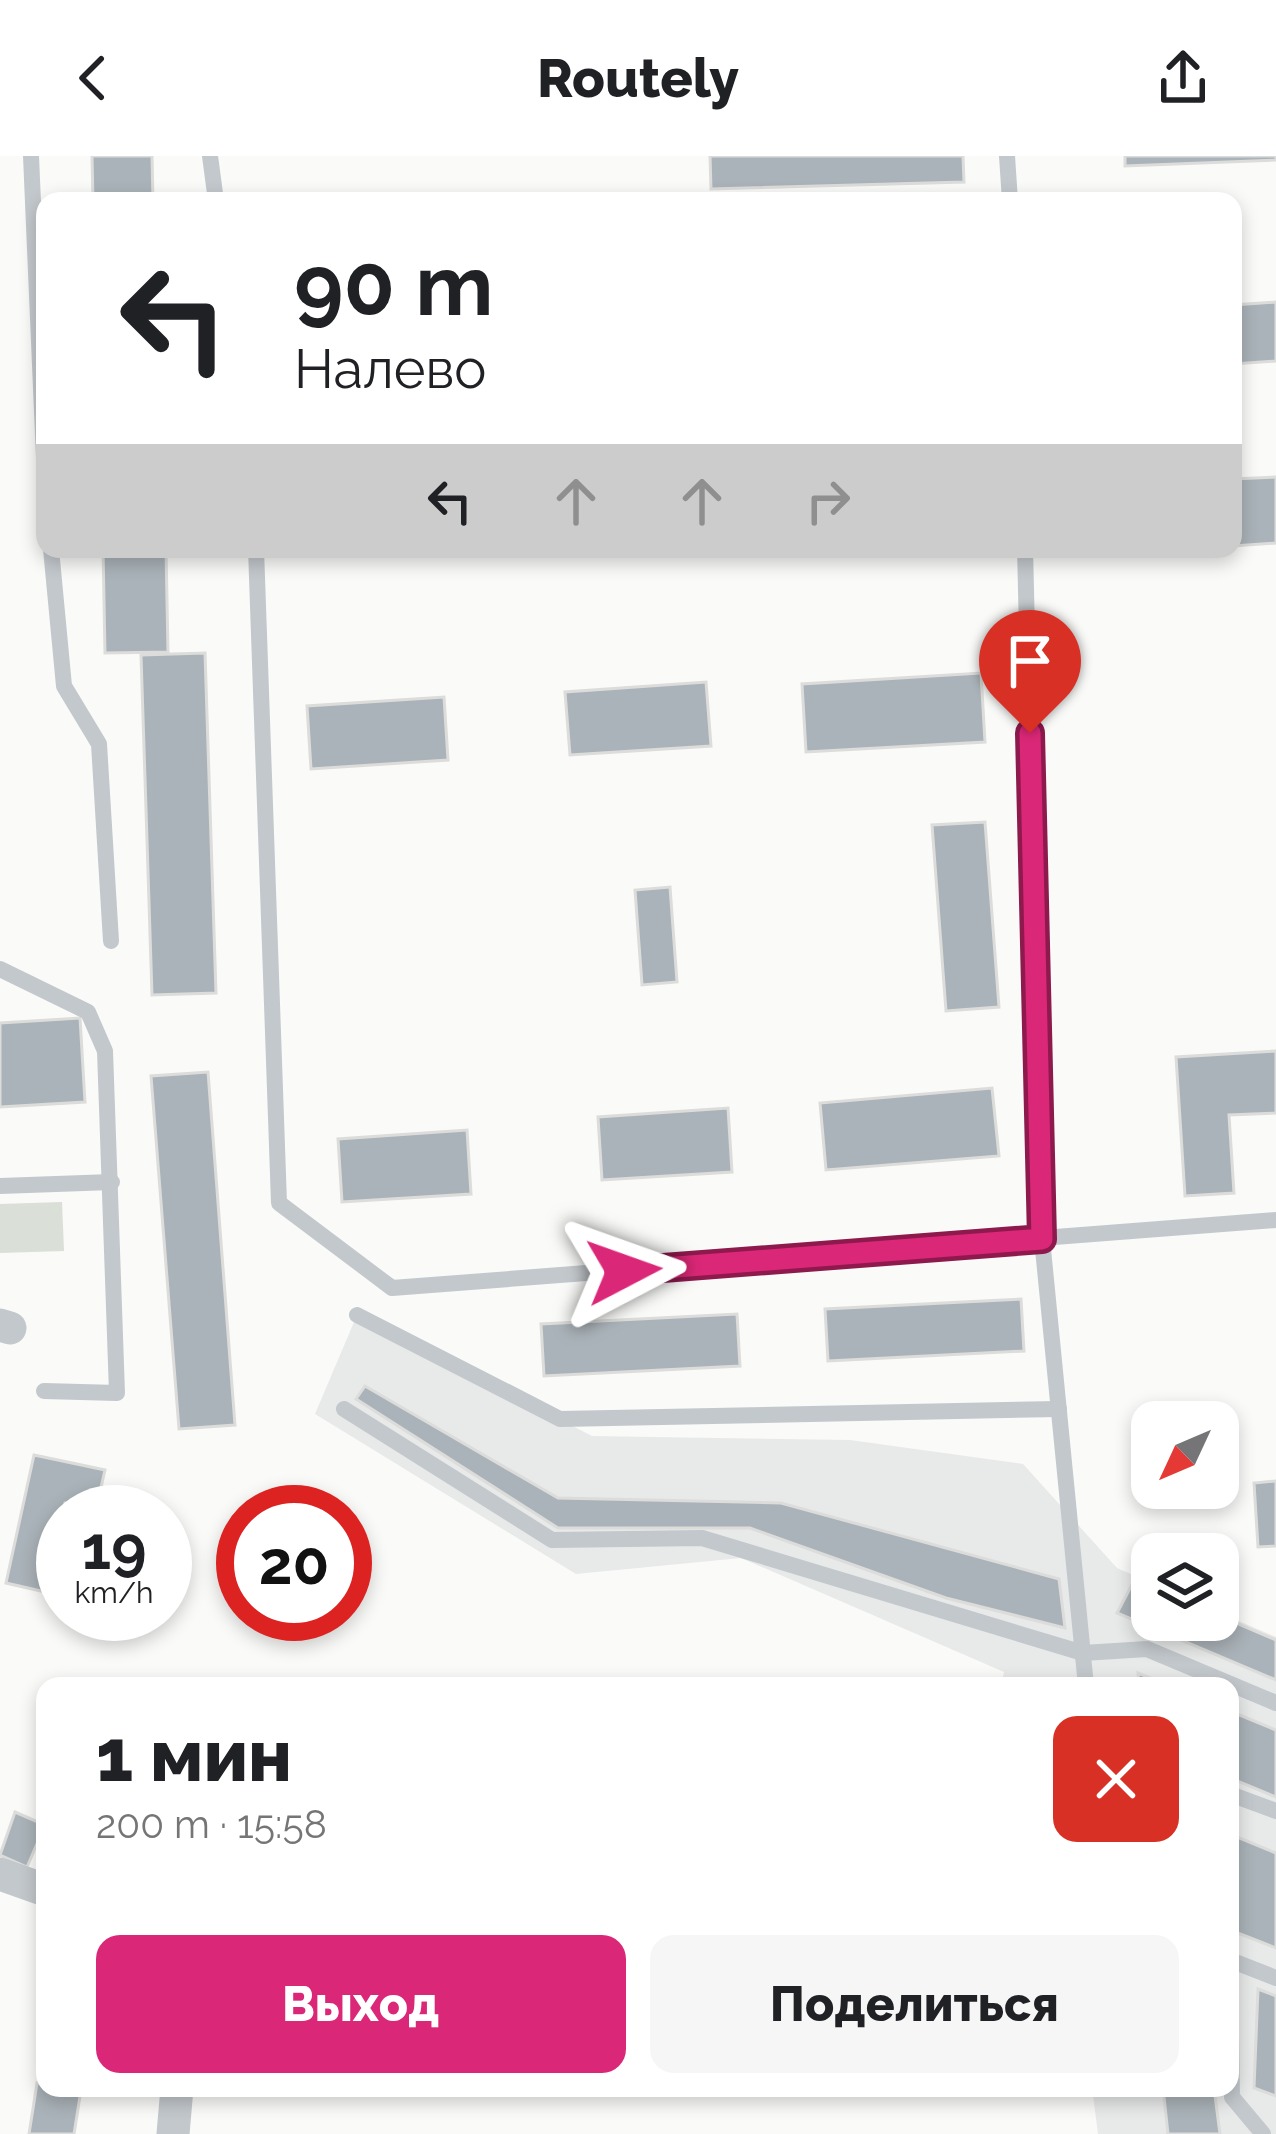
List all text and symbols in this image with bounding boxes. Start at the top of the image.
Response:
icon: back [60,45,126,111]
icon: share [1150,45,1216,111]
text: Routely [537,46,739,110]
text: 90 m [294,236,493,335]
icon: left [96,240,252,396]
text: Налево [294,337,486,401]
icon: left [417,468,483,534]
icon: ahead [543,468,609,534]
icon: ahead [669,468,735,534]
icon: right [795,468,861,534]
pin [979,610,1081,733]
icon: arrive [997,628,1063,694]
position arrow [561,1208,687,1334]
north arrow [1131,1401,1239,1509]
map controls [1131,1401,1239,1641]
speed limit sign: 20 [216,1485,372,1641]
text: 19 [82,1513,146,1583]
button: layers [1131,1533,1239,1641]
text: km/h [74,1575,154,1610]
text: 1 мин [96,1713,292,1798]
button: close [1053,1716,1179,1842]
text: 200 m · 15:58 [96,1801,327,1847]
button: Выход [96,1935,626,2073]
button: Поделиться [650,1935,1179,2073]

